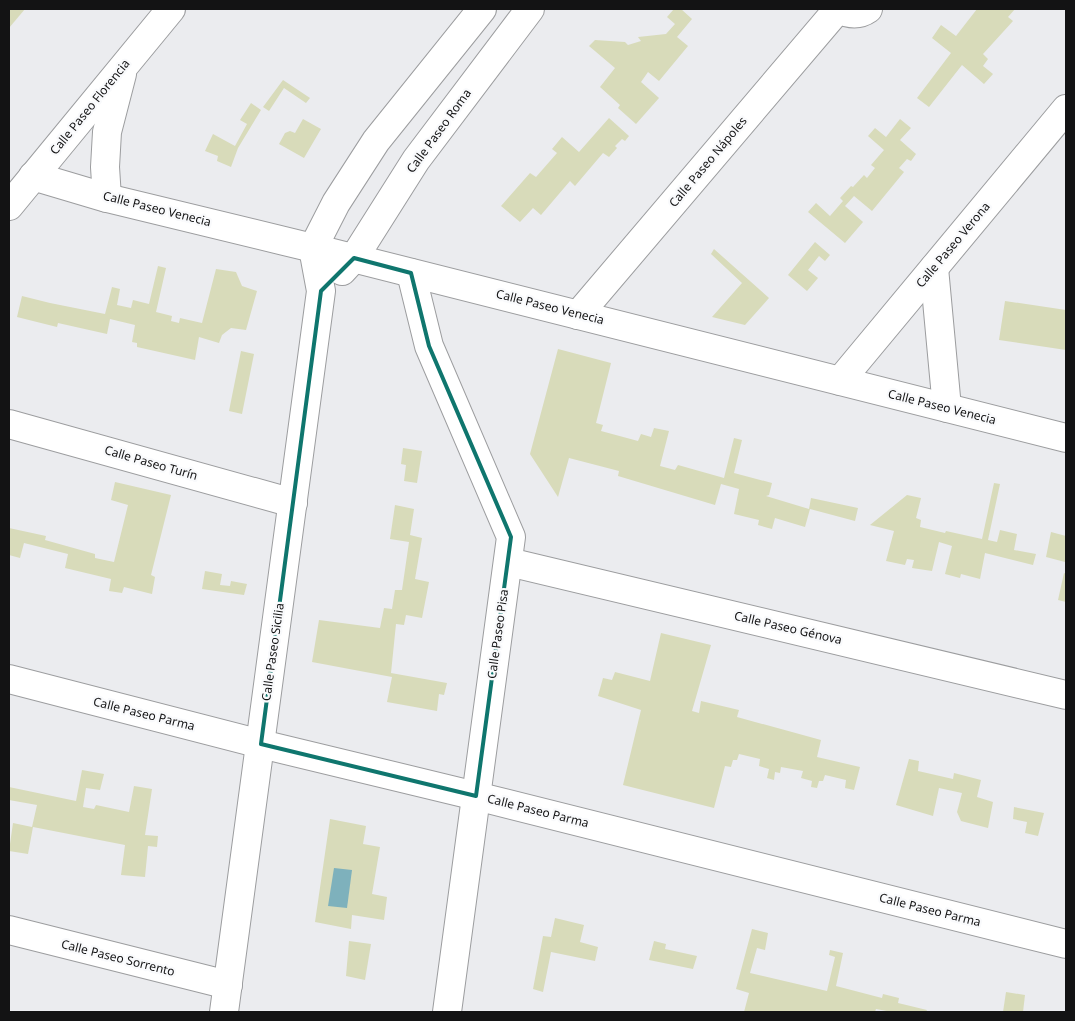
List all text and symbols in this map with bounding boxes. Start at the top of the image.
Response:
street label: Calle Paseo Florencia [46,55,133,158]
street label: Calle Paseo Roma [402,85,475,176]
street label: Calle Paseo Nápoles [665,113,751,211]
street label: Calle Paseo Venecia [101,187,213,230]
street label: Calle Paseo Verona [912,198,994,291]
street label: Calle Paseo Venecia [494,285,606,328]
street label: Calle Paseo Venecia [886,385,998,428]
street label: Calle Paseo Turín [103,441,200,484]
street label: Calle Paseo Pisa [483,588,512,680]
street label: Calle Paseo Sicilia [257,602,288,702]
street label: Calle Paseo Génova [733,607,844,648]
street label: Calle Paseo Parma [92,693,197,734]
street label: Calle Paseo Parma [486,790,591,831]
street label: Calle Paseo Parma [878,889,983,930]
street label: Calle Paseo Sorrento [59,935,177,980]

